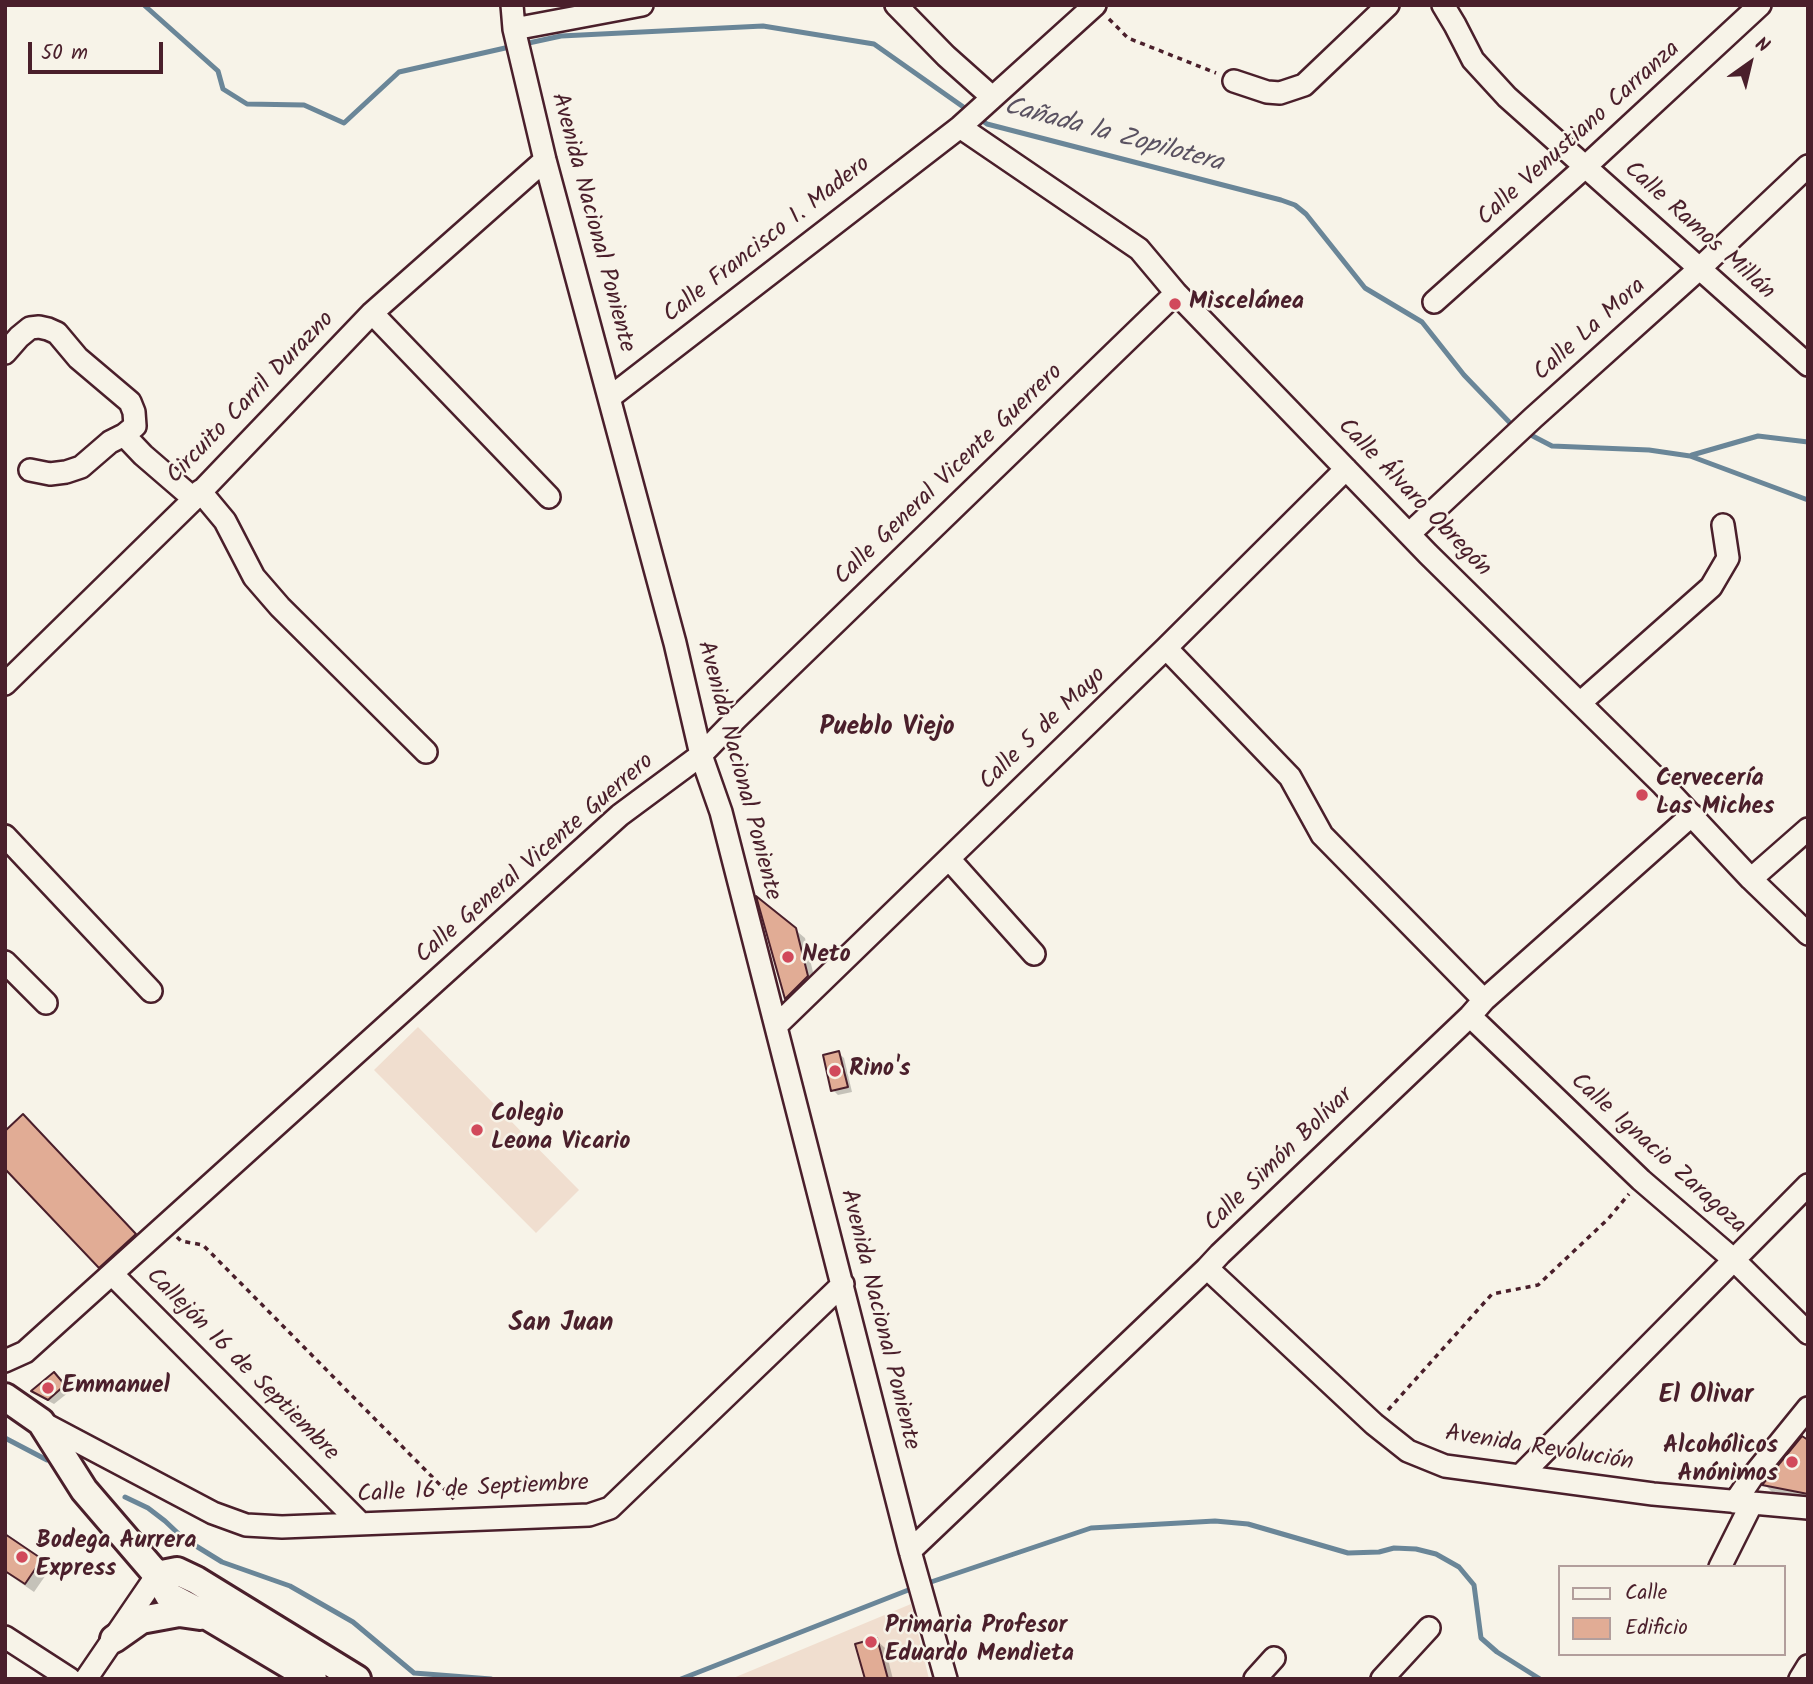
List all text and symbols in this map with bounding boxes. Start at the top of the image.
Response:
scale bar [32,28,166,72]
north arrow [1715,28,1785,98]
text: N [1748,30,1775,61]
street label: Calle Venustiano Carranza [1473,36,1687,234]
text: 50 m [41,37,88,70]
street label: Avenida Nacional Poniente [543,90,639,356]
water label: Cañada la Zopilotera [1000,93,1226,181]
street label: Calle Francisco I. Madero [659,151,877,331]
street label: Calle Ramos Millán [1616,157,1780,307]
street label: Calle La Mora [1529,273,1653,389]
place label: Miscelánea [1189,290,1304,318]
marker: Miscelánea [1167,296,1183,312]
street label: Circuito Carril Durazno [162,307,342,491]
street label: Calle General Vicente Guerrero [830,359,1070,593]
street label: Calle Álvaro Obregón [1330,414,1496,584]
street label: Avenida Nacional Poniente [689,638,785,904]
street label: Calle 5 de Mayo [975,662,1113,798]
district label: Pueblo Viejo [819,714,955,746]
street label: Calle General Vicente Guerrero [411,749,661,971]
place label: Cervecería Las Miches [1656,767,1774,823]
marker: Cervecería Las Miches [1634,787,1650,803]
place label: Neto [802,943,851,971]
marker: Neto [780,949,796,965]
place label: Rino's [849,1057,910,1085]
marker: Rino's [827,1063,843,1079]
street label: Calle Ignacio Zaragoza [1563,1068,1751,1242]
street label: Calle Simón Bolívar [1200,1083,1360,1239]
place label: Colegio Leona Vicario [491,1102,630,1158]
marker: Colegio Leona Vicario [469,1122,485,1138]
street label: Avenida Nacional Poniente [832,1187,924,1453]
street label: Callejón 16 de Septiembre [138,1263,344,1469]
district label: San Juan [509,1310,613,1342]
place label: Emmanuel [62,1374,170,1402]
marker: Emmanuel [40,1380,56,1396]
district label: El Olivar [1659,1382,1753,1414]
street label: Avenida Revolución [1443,1421,1635,1479]
place label: Alcohólicos Anónimos [1663,1434,1778,1490]
marker: Alcohólicos Anónimos [1784,1454,1800,1470]
street label: Calle 16 de Septiembre [356,1471,590,1511]
place label: Bodega Aurrera Express [36,1529,196,1585]
marker: Bodega Aurrera Express [14,1549,30,1565]
legend [1558,1565,1785,1656]
text: Calle [1625,1577,1667,1610]
text: Edificio [1625,1612,1688,1645]
place label: Primaria Profesor Eduardo Mendieta [885,1614,1074,1670]
marker: Primaria Profesor Eduardo Mendieta [863,1634,879,1650]

